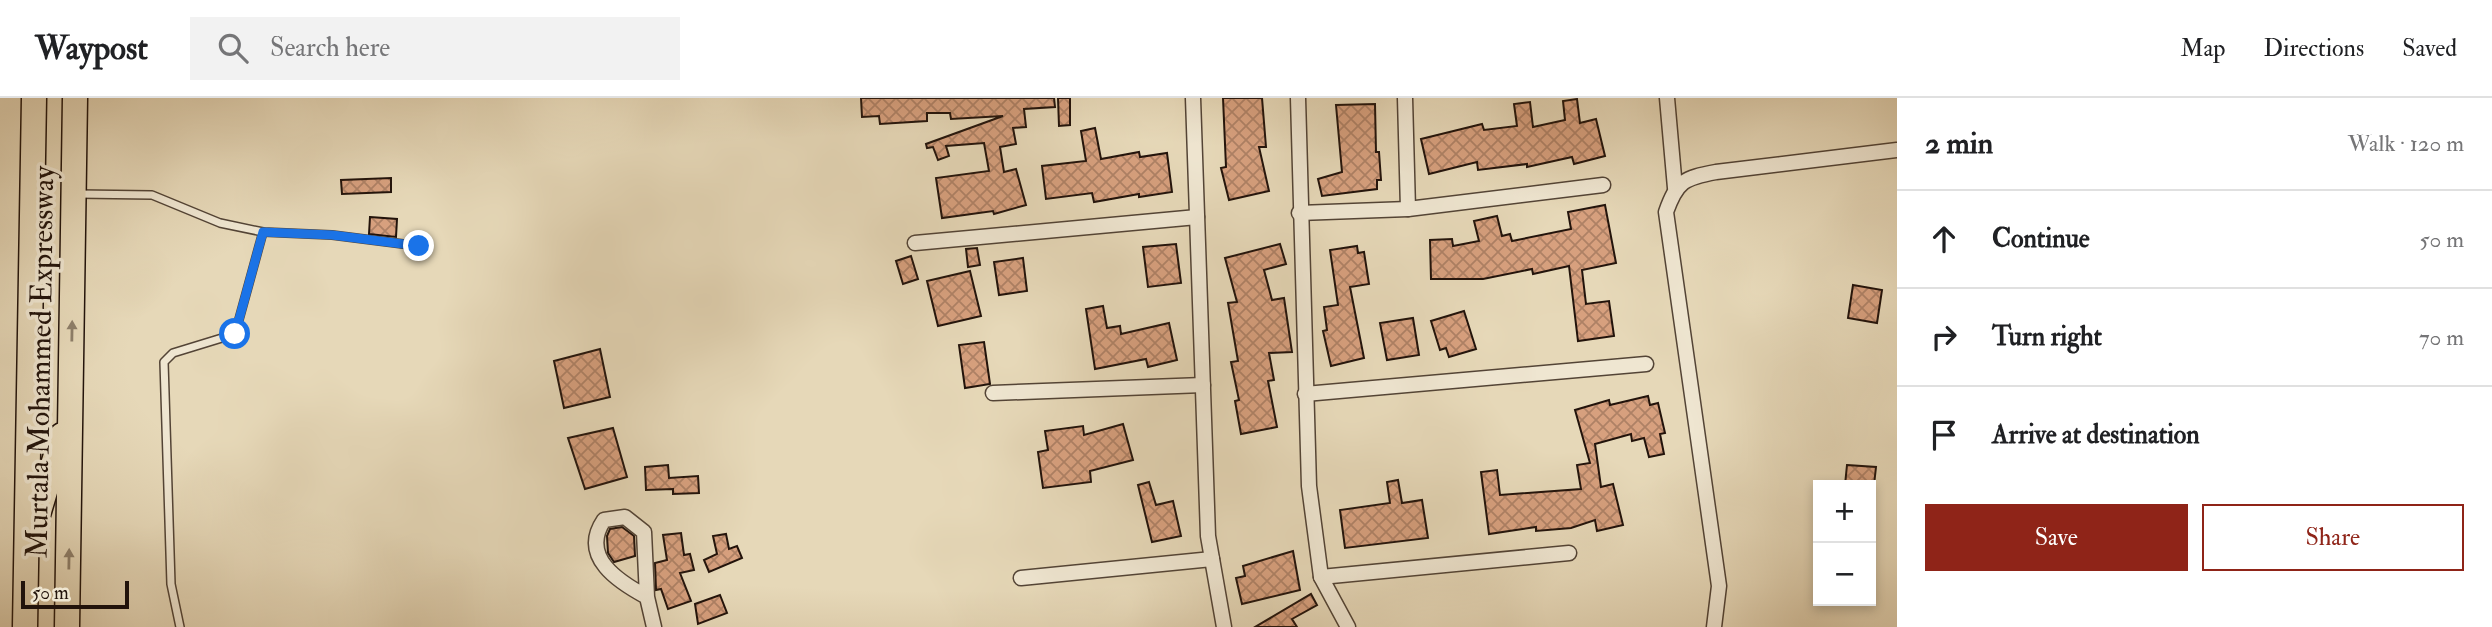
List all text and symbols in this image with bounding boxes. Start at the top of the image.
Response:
search box [190,17,680,80]
text: Waypost [35,28,148,69]
icon: search [214,29,252,67]
text: Search here [270,32,390,64]
text: Map [2180,33,2225,64]
text: Directions [2263,33,2364,64]
text: Saved [2402,33,2457,64]
text: 2 min [1925,125,1993,162]
text: Walk · 120 m [2348,129,2464,158]
street label: Murtala Mohammed Expressway [19,165,62,558]
icon: ahead [1925,220,1963,258]
text: Continue [1992,223,2090,255]
text: 50 m [2420,225,2464,254]
route end [403,230,434,261]
route start [219,318,250,349]
icon: right [1925,318,1963,356]
one-way arrow [66,320,78,342]
text: Turn right [1992,321,2102,353]
text: 70 m [2419,323,2464,352]
icon: arrive [1925,416,1963,454]
text: Arrive at destination [1992,419,2200,451]
map controls [1813,480,1876,606]
button: + [1813,480,1876,543]
button: Save [1925,504,2188,571]
button: Share [2202,504,2464,571]
button: − [1813,543,1876,606]
one-way arrow [63,548,74,570]
scale bar [21,578,130,610]
text: 50 m [32,581,69,605]

